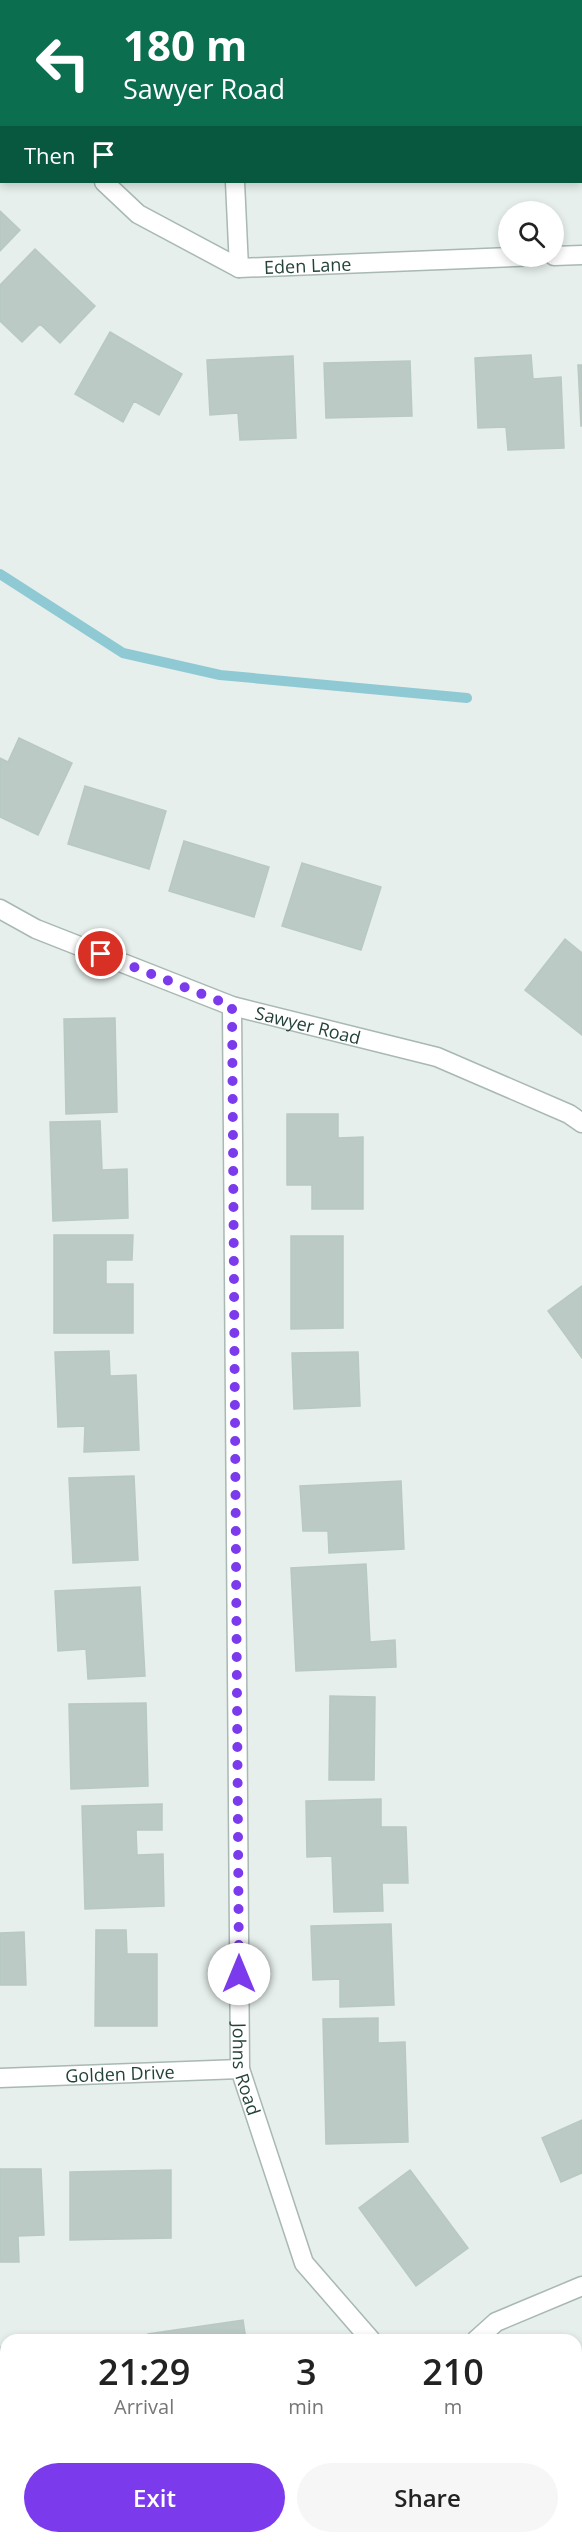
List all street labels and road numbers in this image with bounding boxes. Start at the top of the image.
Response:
street label: Eden Lane [264,251,352,279]
street label: Sawyer Road [253,1000,363,1050]
street label: Johns Road [228,2021,266,2118]
street label: Golden Drive [65,2059,175,2088]

